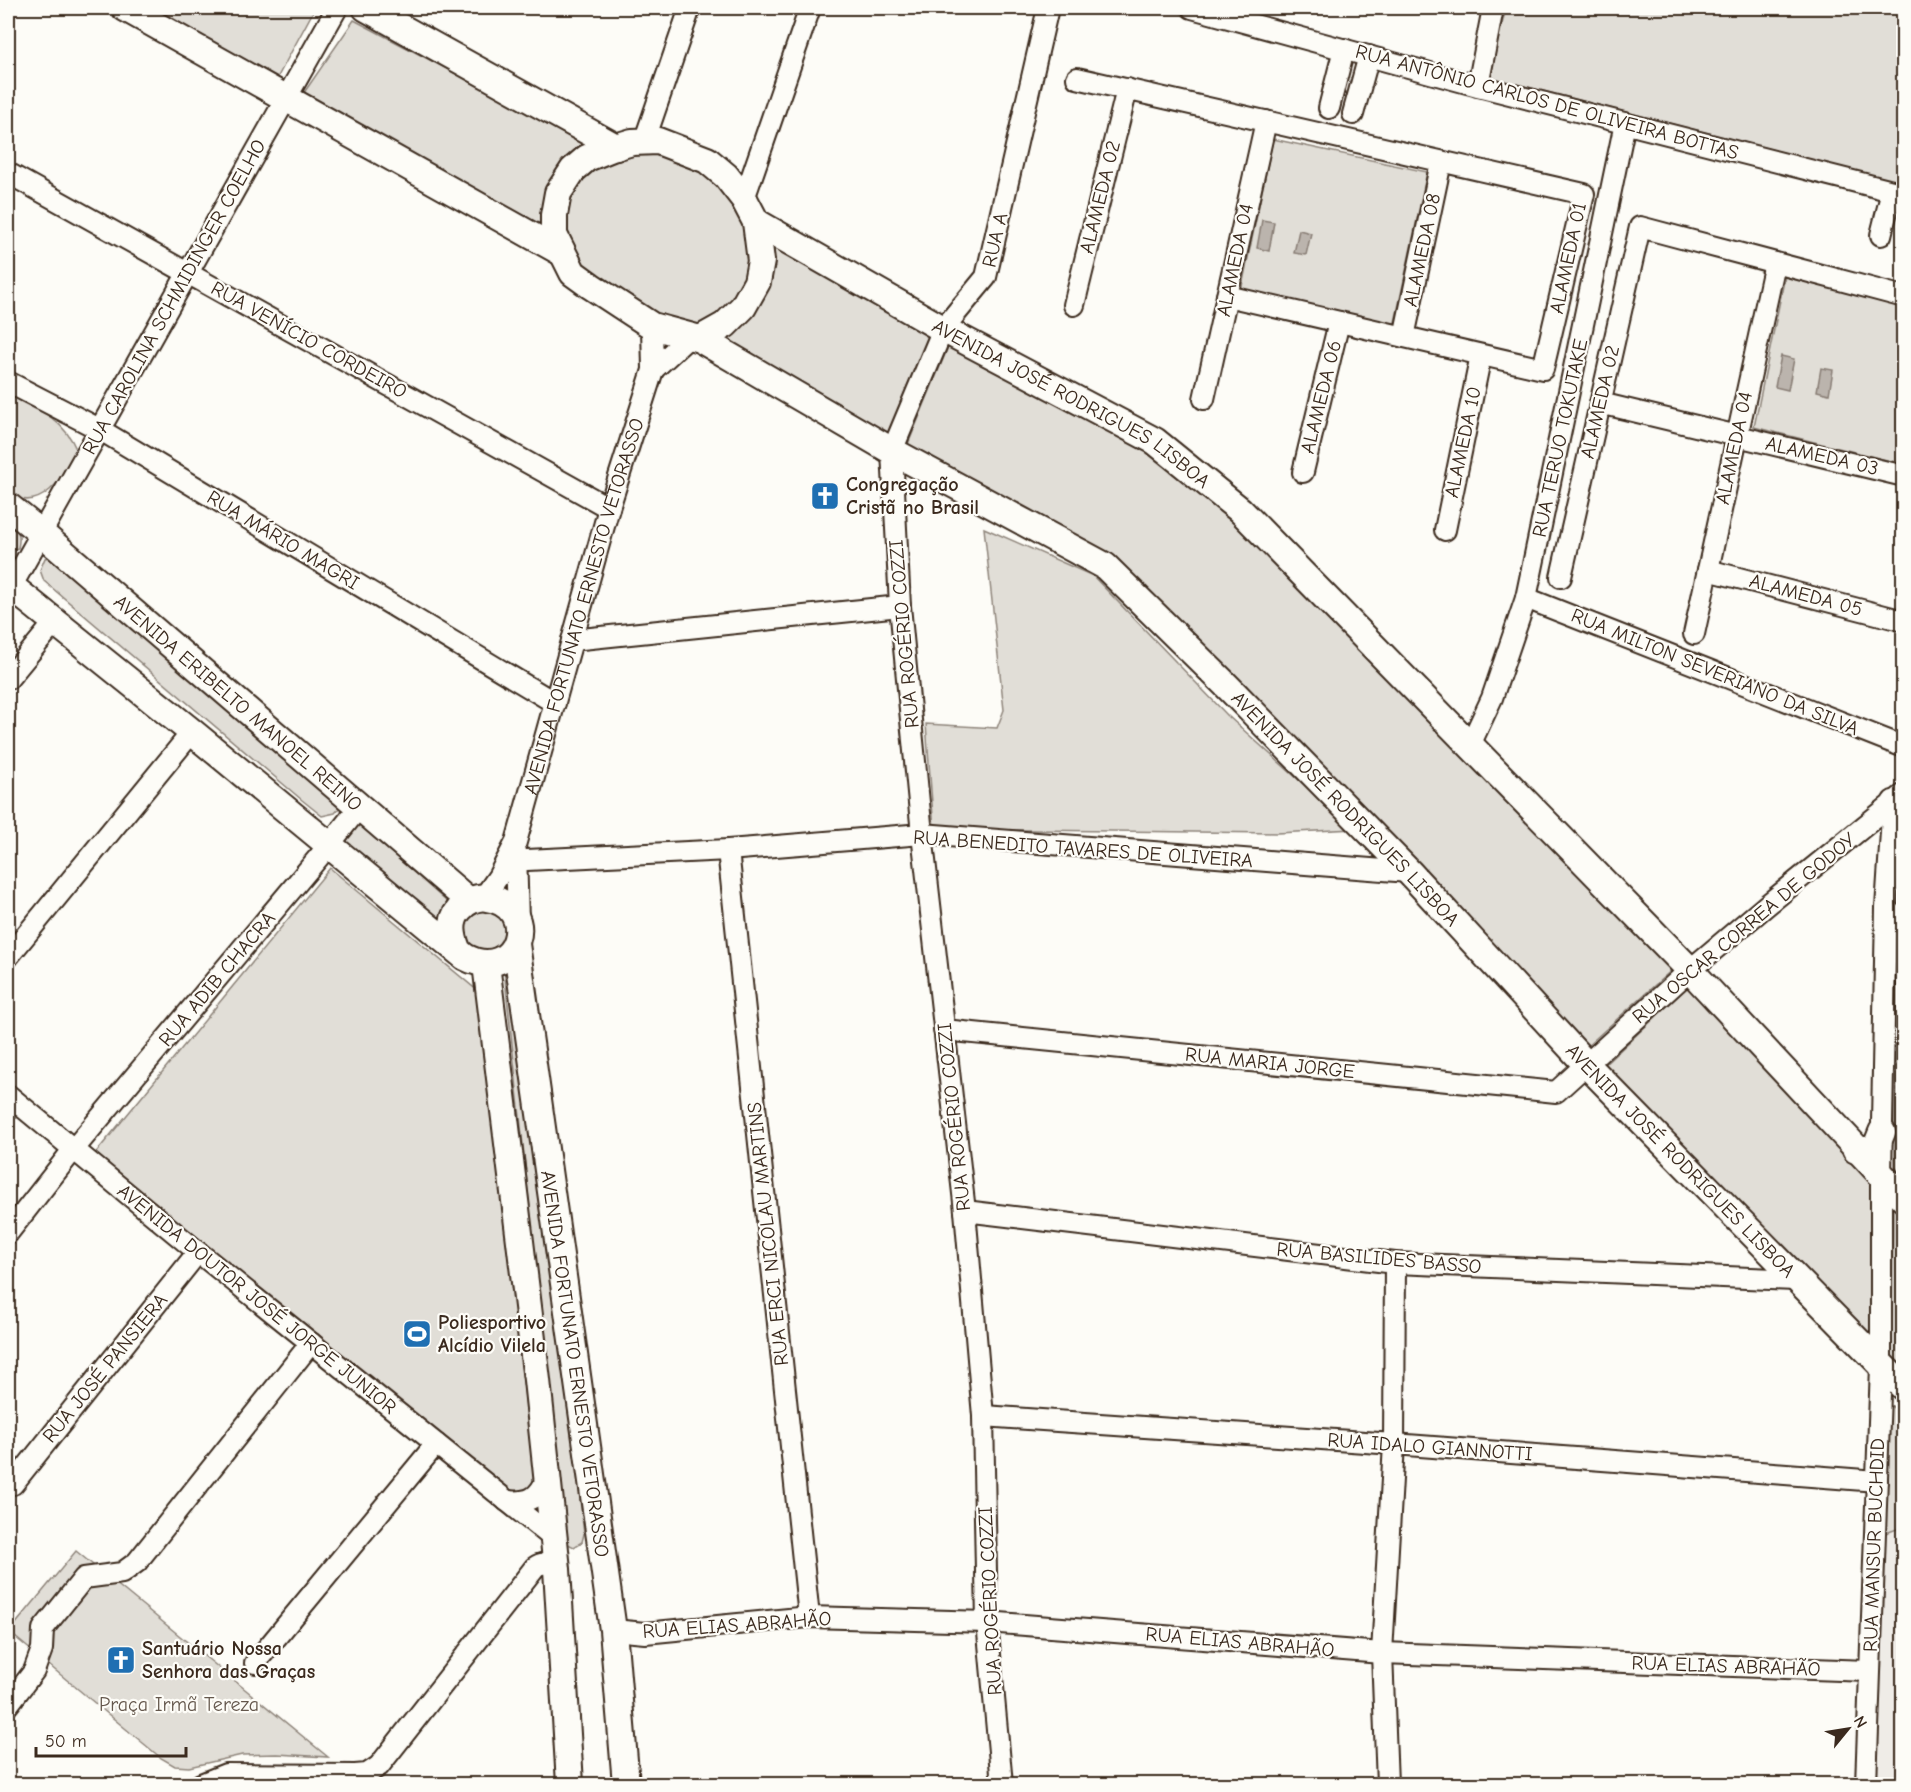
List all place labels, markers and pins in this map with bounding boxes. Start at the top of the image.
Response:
place label: Congregação Cristã no Brasil [846,473,979,519]
church icon: Congregação Cristã no Brasil [809,480,841,512]
place label: Poliesportivo Alcídio Vilela [438,1311,546,1357]
sports icon: Poliesportivo Alcídio Vilela [401,1318,433,1350]
place label: Santuário Nossa Senhora das Graças [142,1637,315,1683]
church icon: Santuário Nossa Senhora das Graças [105,1644,137,1676]

